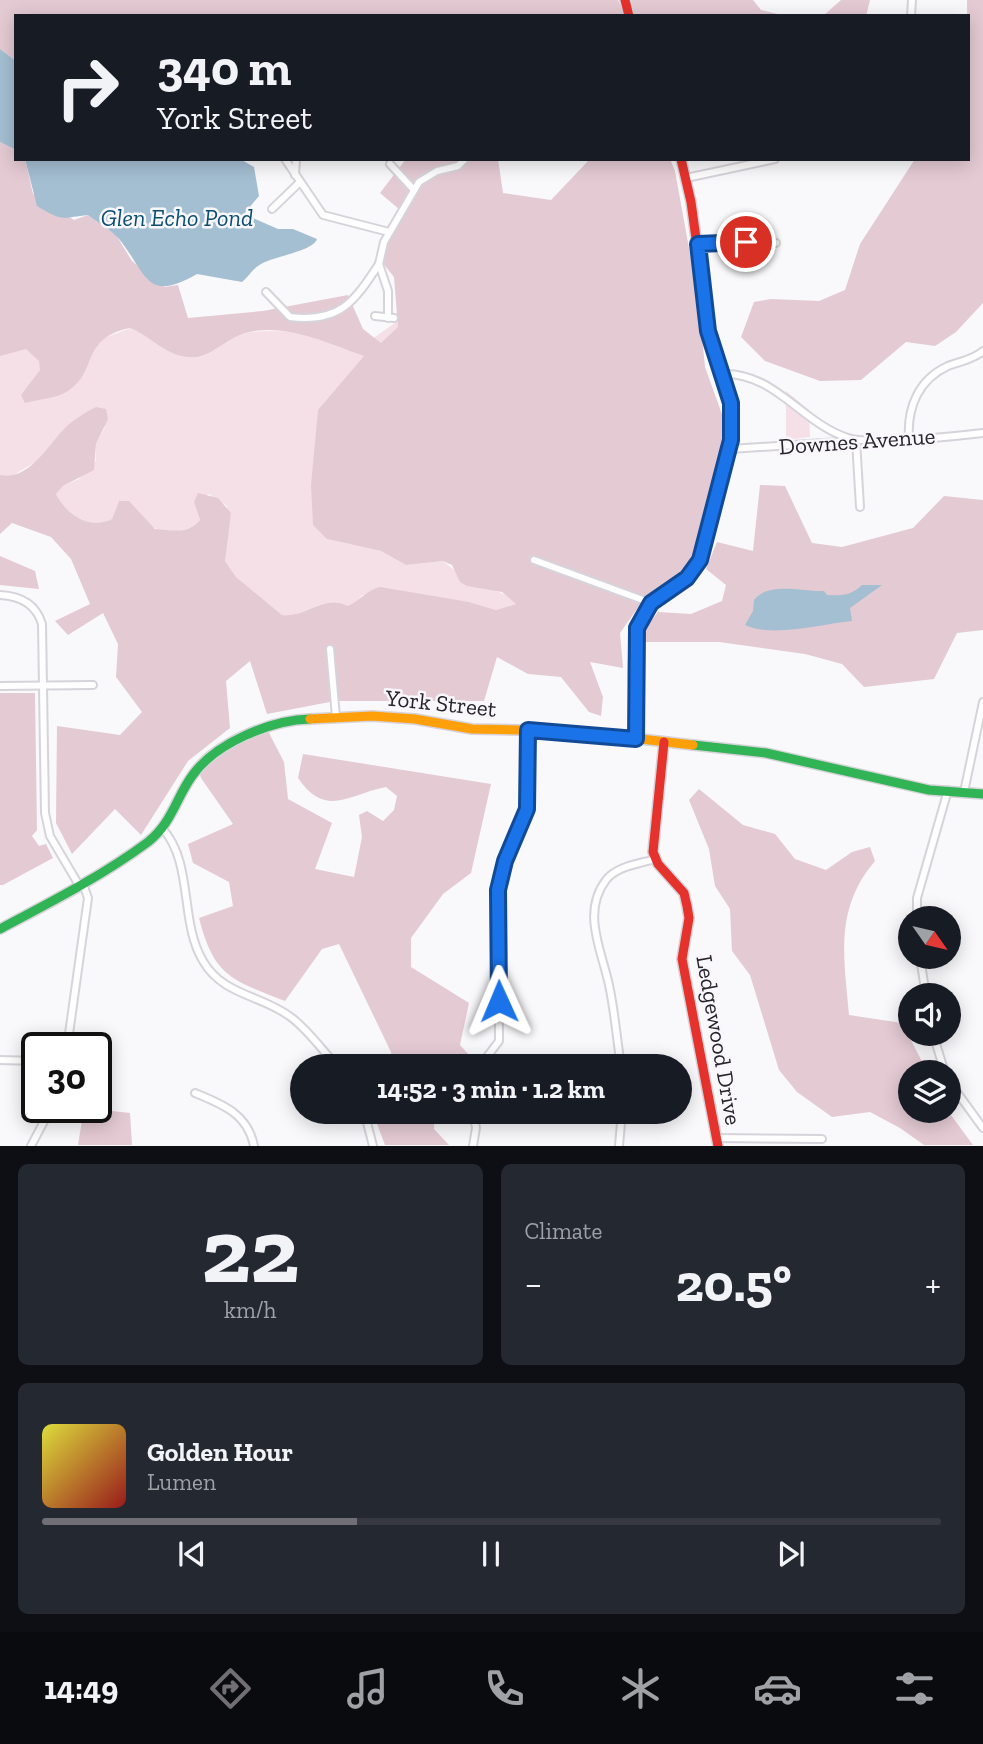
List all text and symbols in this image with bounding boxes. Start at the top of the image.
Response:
text: 340 m [157,39,291,98]
icon: right [42,42,133,133]
text: York Street [157,99,312,137]
water label: Glen Echo Pond [101,203,253,232]
pin [716,212,776,272]
icon: arrive [727,223,765,261]
street label: Downes Avenue [778,422,936,460]
street label: York Street [383,683,498,723]
north arrow [898,906,961,970]
map controls [898,906,961,1123]
street label: Ledgewood Drive [690,953,748,1127]
position arrow [462,964,536,1038]
button: sound [898,983,961,1046]
speed limit sign: 30 [21,1032,112,1123]
button: layers [898,1060,961,1123]
text: 14:52 · 3 min · 1.2 km [377,1073,605,1105]
text: 22 [201,1196,299,1305]
text: Climate [525,1217,602,1245]
text: 20.5° [676,1252,792,1314]
text: − [525,1261,542,1307]
text: + [925,1261,941,1307]
text: km/h [224,1296,277,1324]
text: Golden Hour [147,1436,293,1468]
text: Lumen [147,1468,216,1496]
icon: previous [173,1535,211,1573]
icon: pause [472,1535,510,1573]
icon: next [772,1535,810,1573]
icon: directions [206,1664,255,1713]
icon: music [343,1664,392,1713]
icon: phone [480,1664,529,1713]
icon: climate [616,1664,665,1713]
icon: car [753,1664,802,1713]
icon: filters [890,1664,939,1713]
text: 14:49 [44,1669,118,1707]

